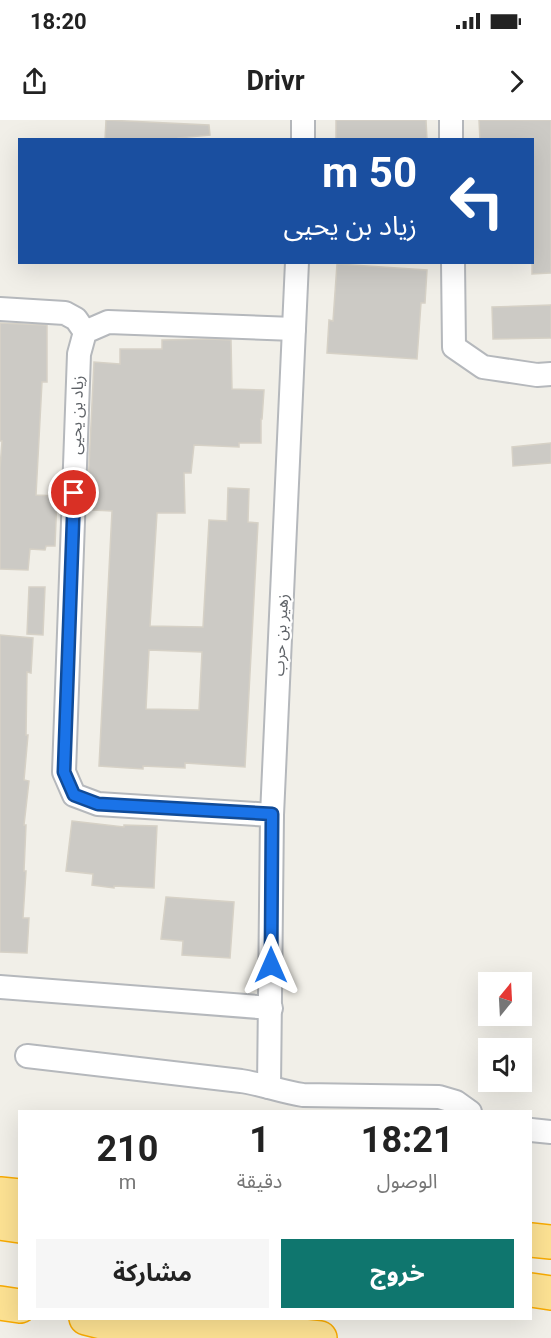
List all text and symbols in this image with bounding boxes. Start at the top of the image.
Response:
text: 18:20 [30,9,87,34]
icon: share [18,65,51,98]
text: Drivr [246,65,305,97]
icon: forward [500,65,533,98]
text: 50 m [322,148,417,197]
icon: left [438,162,516,240]
text: زياد بن يحيى [284,210,417,242]
street label: زياد بن يحيى [66,375,87,455]
pin [48,467,99,518]
icon: arrive [57,476,90,509]
street label: زهير بن حرب [269,593,292,677]
position arrow [239,933,303,997]
north arrow [478,972,532,1026]
map controls [478,972,532,1092]
button: sound [478,1038,532,1092]
text: 1 [249,1119,270,1161]
text: 18:21 [361,1119,454,1161]
text: 210 [96,1128,158,1170]
text: دقيقة [237,1169,282,1193]
text: الوصول [377,1169,438,1193]
text: m [119,1170,136,1194]
button: مشاركة [36,1239,269,1308]
button: خروج [281,1239,514,1308]

